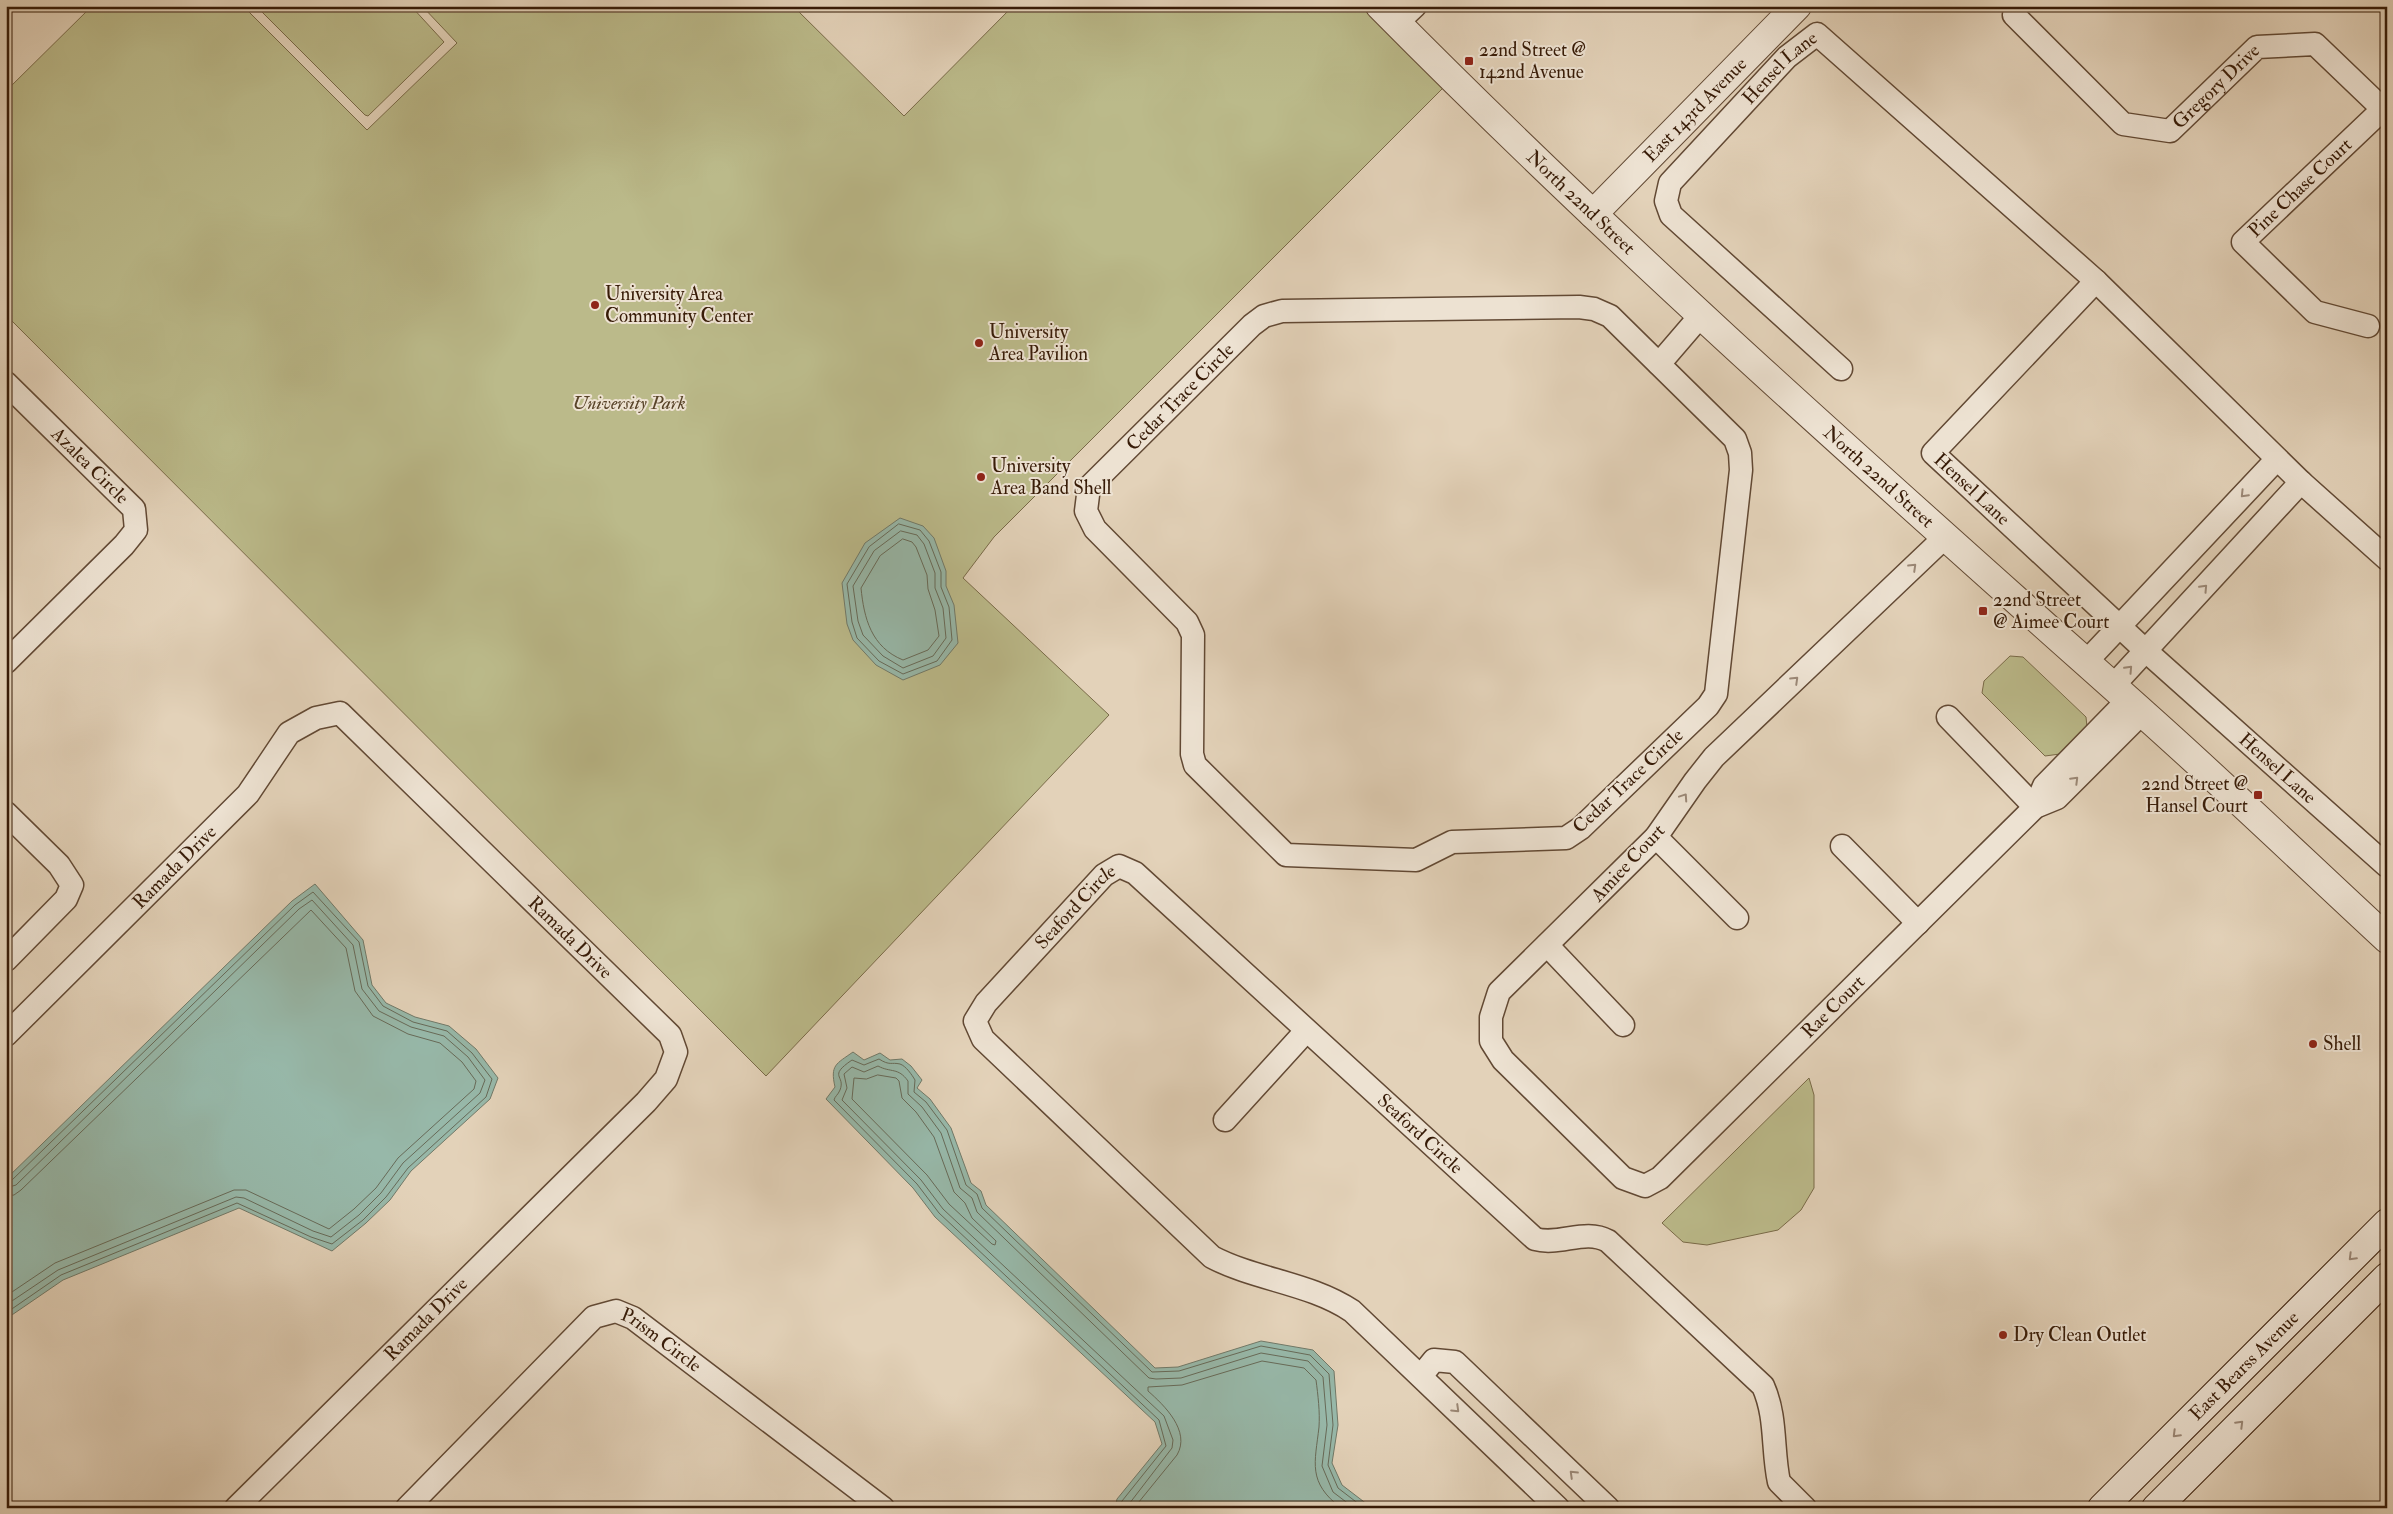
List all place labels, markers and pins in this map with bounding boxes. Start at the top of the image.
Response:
place label: 22nd Street @ 142nd Avenue [1479,38,1586,84]
marker: 22nd Street @ 142nd Avenue [1463,55,1475,67]
place label: University Area Community Center [605,282,753,328]
marker: University Area Community Center [589,299,601,311]
place label: University Area Pavilion [988,320,1088,366]
marker: University Area Pavilion [973,337,985,349]
place label: University Area Band Shell [990,454,1112,500]
marker: University Area Band Shell [975,471,987,483]
place label: 22nd Street @ Aimee Court [1993,588,2109,634]
marker: 22nd Street @ Aimee Court [1977,605,1989,617]
place label: 22nd Street @ Hansel Court [2141,772,2248,818]
marker: 22nd Street @ Hansel Court [2252,789,2264,801]
place label: Shell [2323,1032,2361,1056]
marker: Shell [2307,1038,2319,1050]
place label: Dry Clean Outlet [2013,1323,2146,1347]
marker: Dry Clean Outlet [1997,1329,2009,1341]

